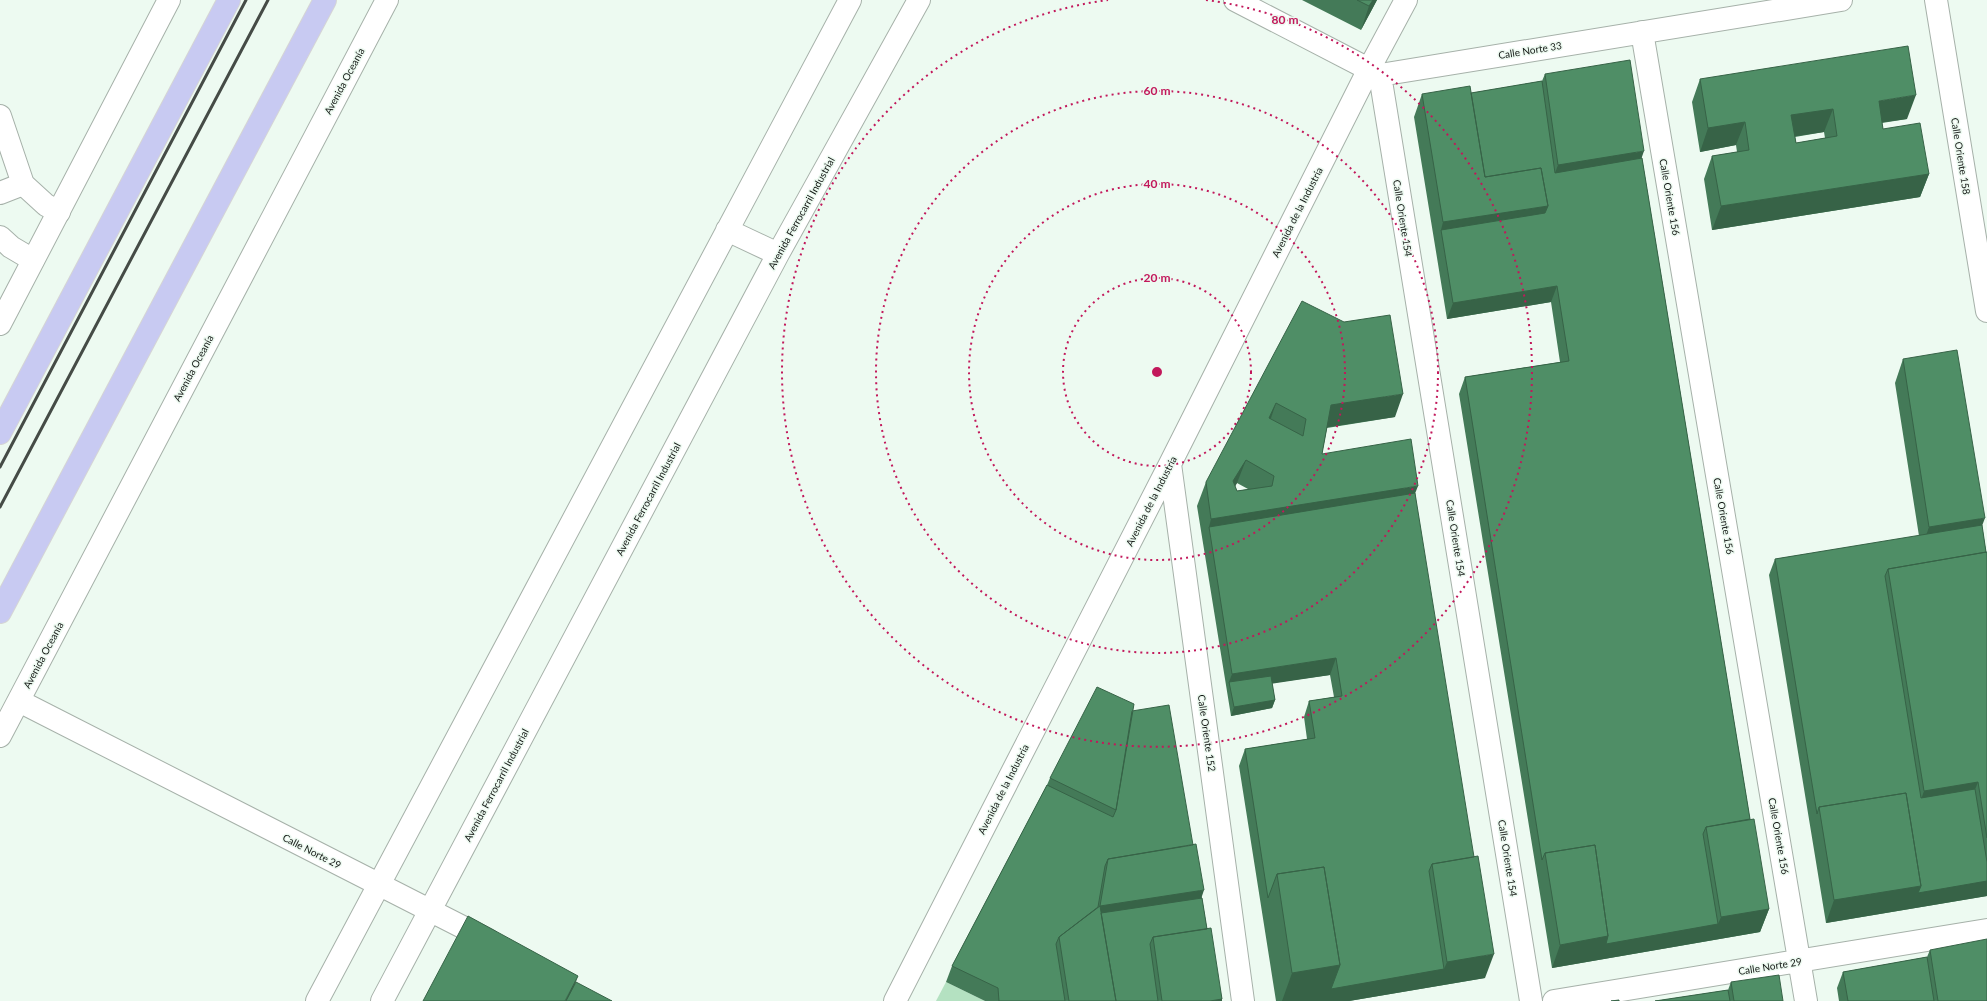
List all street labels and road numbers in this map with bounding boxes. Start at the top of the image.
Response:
street label: Calle Norte 33 [1497,39,1563,61]
street label: Avenida Oceanía [321,46,367,116]
street label: Calle Oriente 158 [1949,117,1973,196]
street label: Avenida Ferrocarril Industrial [765,155,837,271]
street label: Calle Oriente 156 [1657,158,1683,237]
street label: Avenida de la Industria [1269,165,1325,259]
street label: Calle Oriente 154 [1391,179,1415,258]
street label: Avenida Oceanía [170,333,216,403]
street label: Avenida Ferrocarril Industrial [613,440,683,558]
street label: Avenida de la Industria [1123,454,1179,548]
street label: Calle Oriente 156 [1711,477,1737,556]
street label: Calle Oriente 154 [1444,499,1468,578]
street label: Avenida Oceanía [20,620,66,690]
street label: Calle Oriente 152 [1196,694,1218,773]
street label: Avenida Ferrocarril Industrial [461,726,531,844]
street label: Avenida de la Industria [975,742,1031,836]
street label: Calle Oriente 156 [1766,797,1792,876]
street label: Calle Oriente 154 [1496,819,1520,898]
street label: Calle Norte 29 [281,831,343,871]
street label: Calle Norte 29 [1737,955,1803,977]

